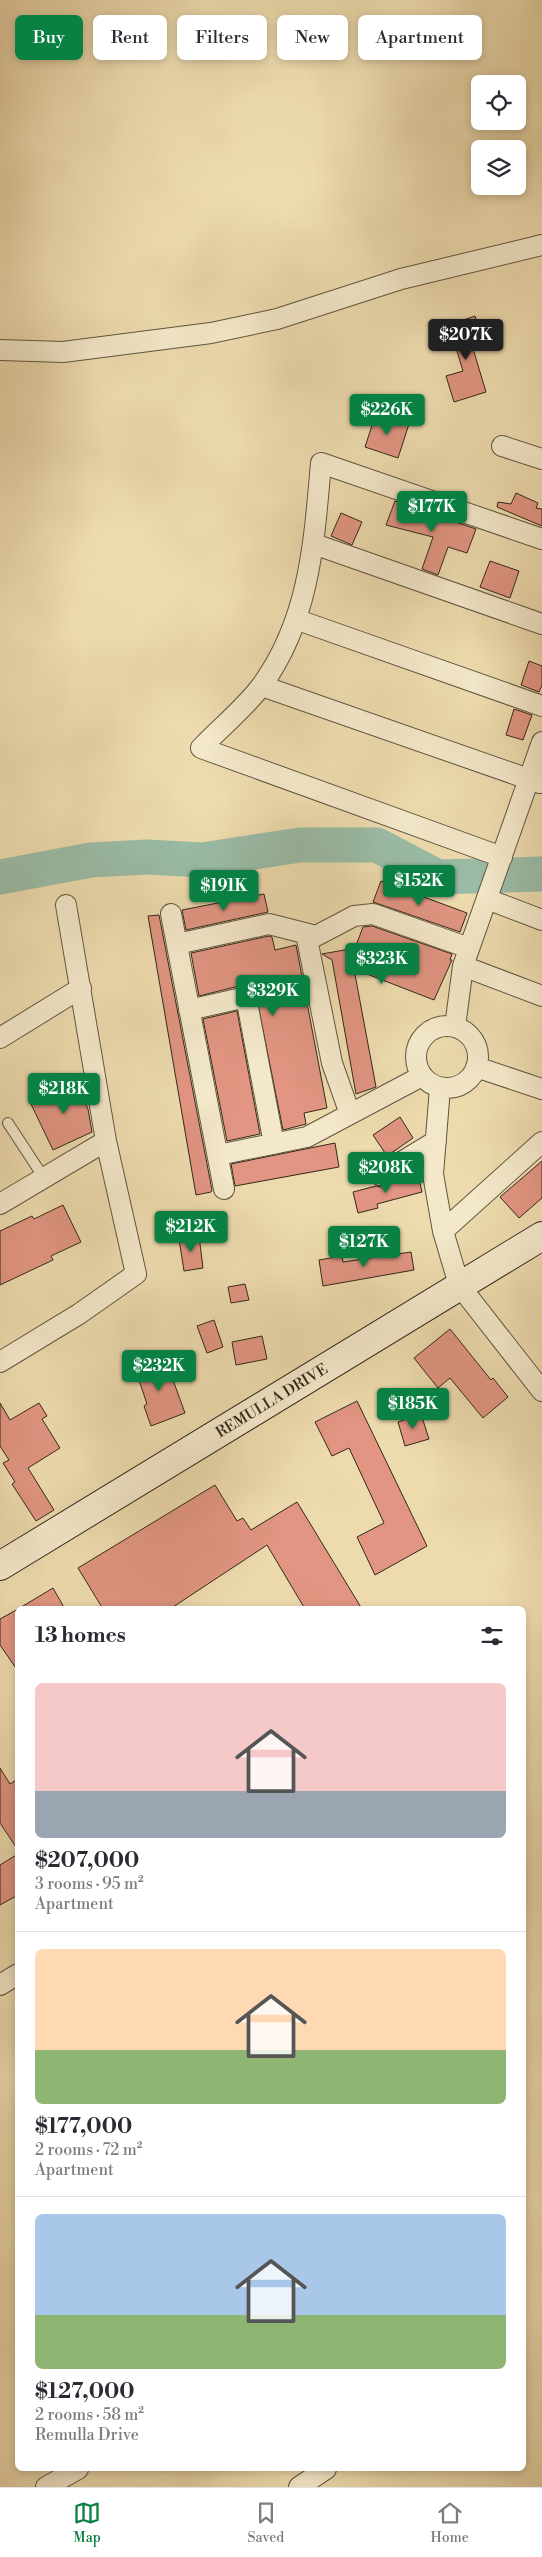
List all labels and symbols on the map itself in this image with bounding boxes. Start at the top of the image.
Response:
pin: $207K [431,318,501,361]
pin: $226K [352,394,422,436]
pin: $177K [397,490,467,533]
pin: $152K [384,864,454,907]
pin: $191K [189,870,259,912]
pin: $323K [347,942,417,985]
pin: $329K [238,974,308,1017]
pin: $218K [29,1072,99,1115]
pin: $208K [351,1152,421,1194]
pin: $212K [156,1210,226,1253]
pin: $127K [329,1226,399,1268]
pin: $232K [124,1350,194,1392]
street label: REMULLA DRIVE [212,1360,331,1442]
pin: $185K [378,1388,448,1430]

